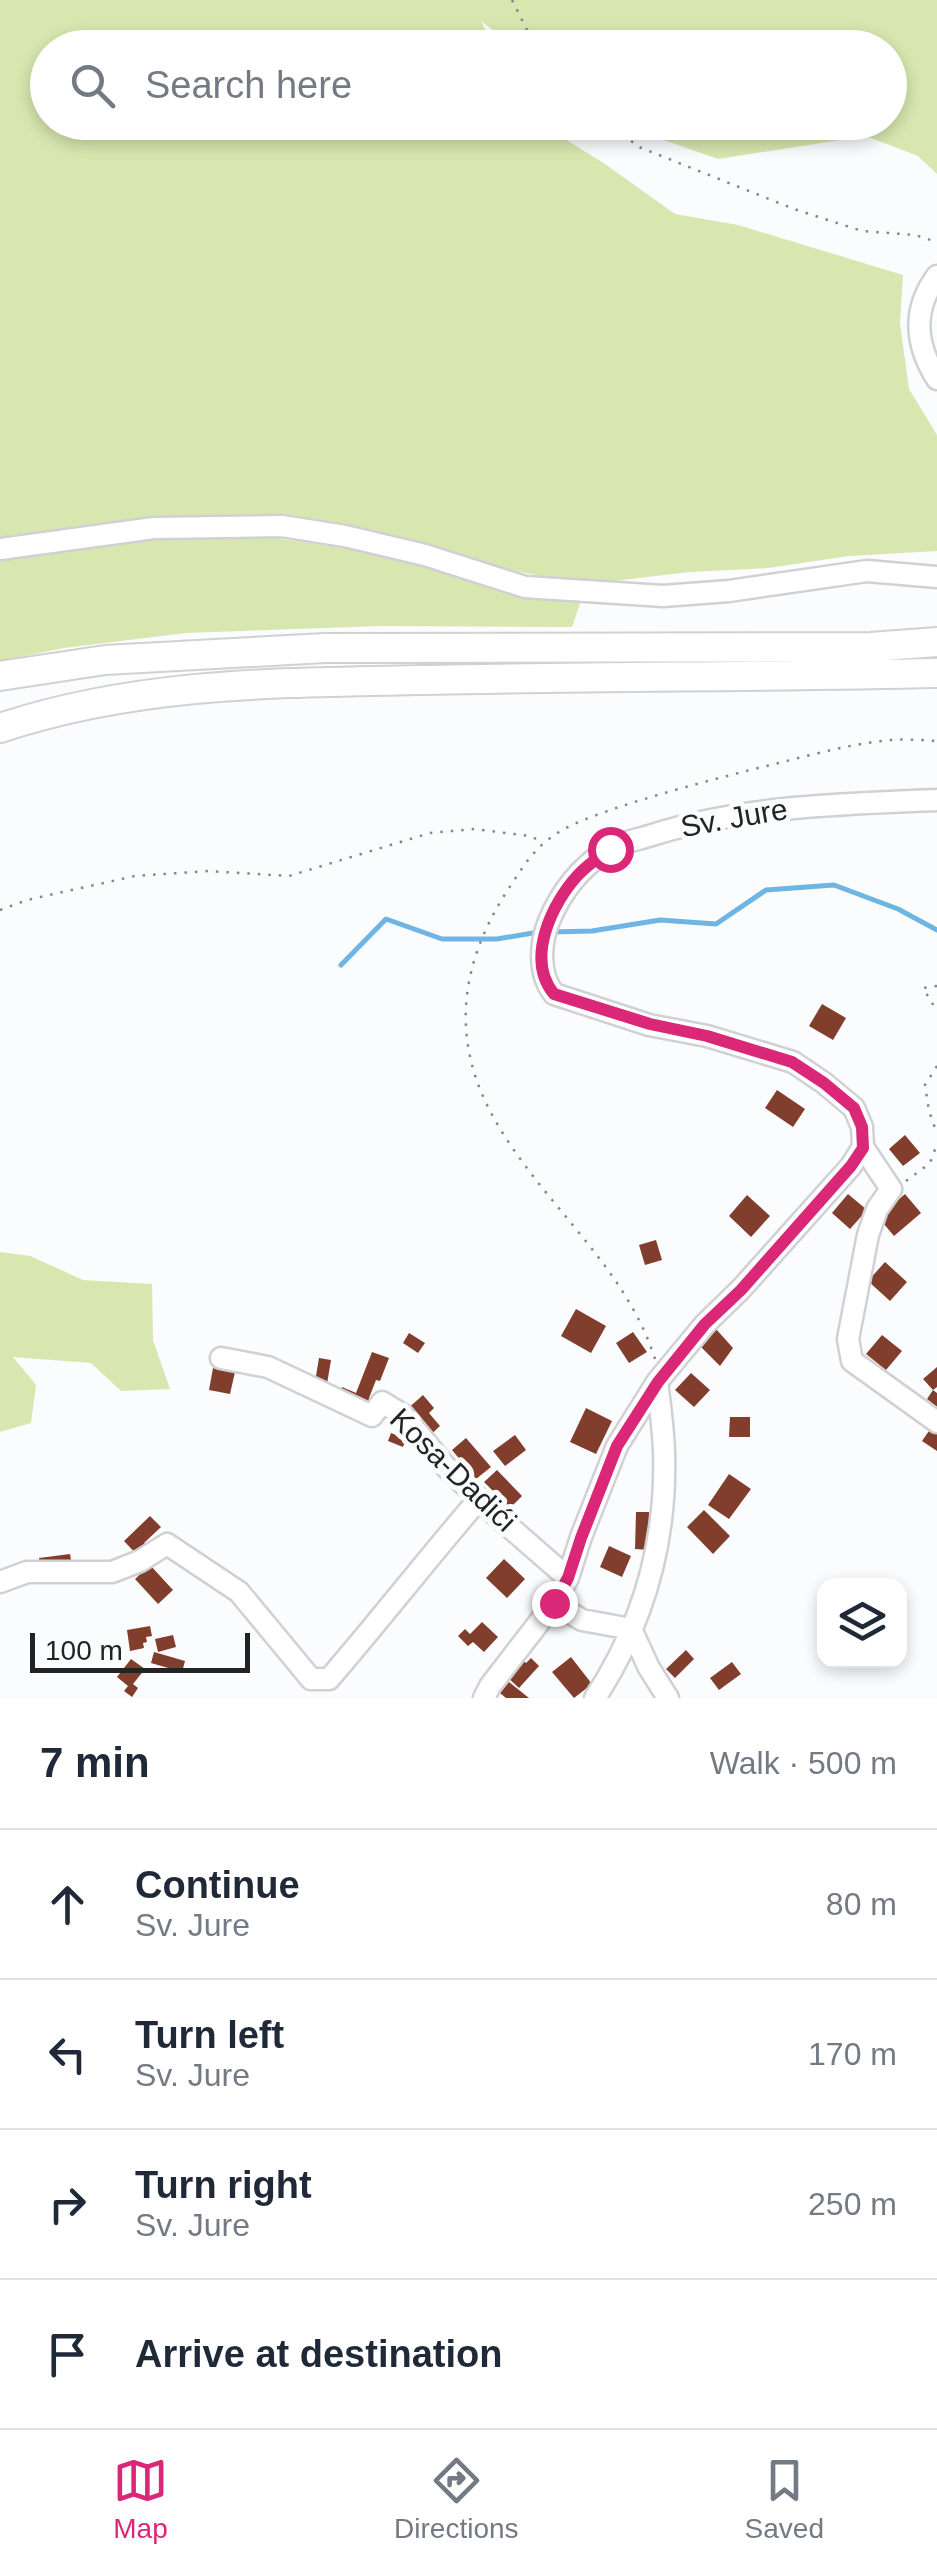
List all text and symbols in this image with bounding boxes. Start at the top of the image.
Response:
search box [30,30,907,140]
icon: search [65,58,120,113]
text: Search here [145,64,352,106]
street label: Sv. Jure [678,792,790,843]
route start [588,827,634,873]
street label: Kosa-Dadići [384,1402,523,1538]
map controls [817,1578,907,1668]
button: layers [817,1578,907,1668]
route end [532,1581,578,1627]
scale bar [30,1628,250,1672]
text: 100 m [45,1635,123,1666]
text: 7 min [40,1739,150,1786]
text: Walk · 500 m [710,1745,897,1781]
text: Continue [135,1864,300,1906]
icon: ahead [40,1877,95,1932]
text: 80 m [826,1886,897,1922]
text: Sv. Jure [135,1907,250,1943]
text: Turn left [135,2014,284,2056]
icon: left [40,2027,95,2082]
text: 170 m [808,2036,897,2072]
text: Sv. Jure [135,2057,250,2093]
text: Turn right [135,2164,312,2206]
icon: right [40,2177,95,2232]
text: 250 m [808,2186,897,2222]
text: Sv. Jure [135,2207,250,2243]
icon: arrive [40,2327,95,2382]
text: Arrive at destination [135,2333,502,2375]
tab: Map [113,2453,168,2545]
tab: Directions [394,2453,519,2545]
tab: Saved [745,2453,824,2545]

